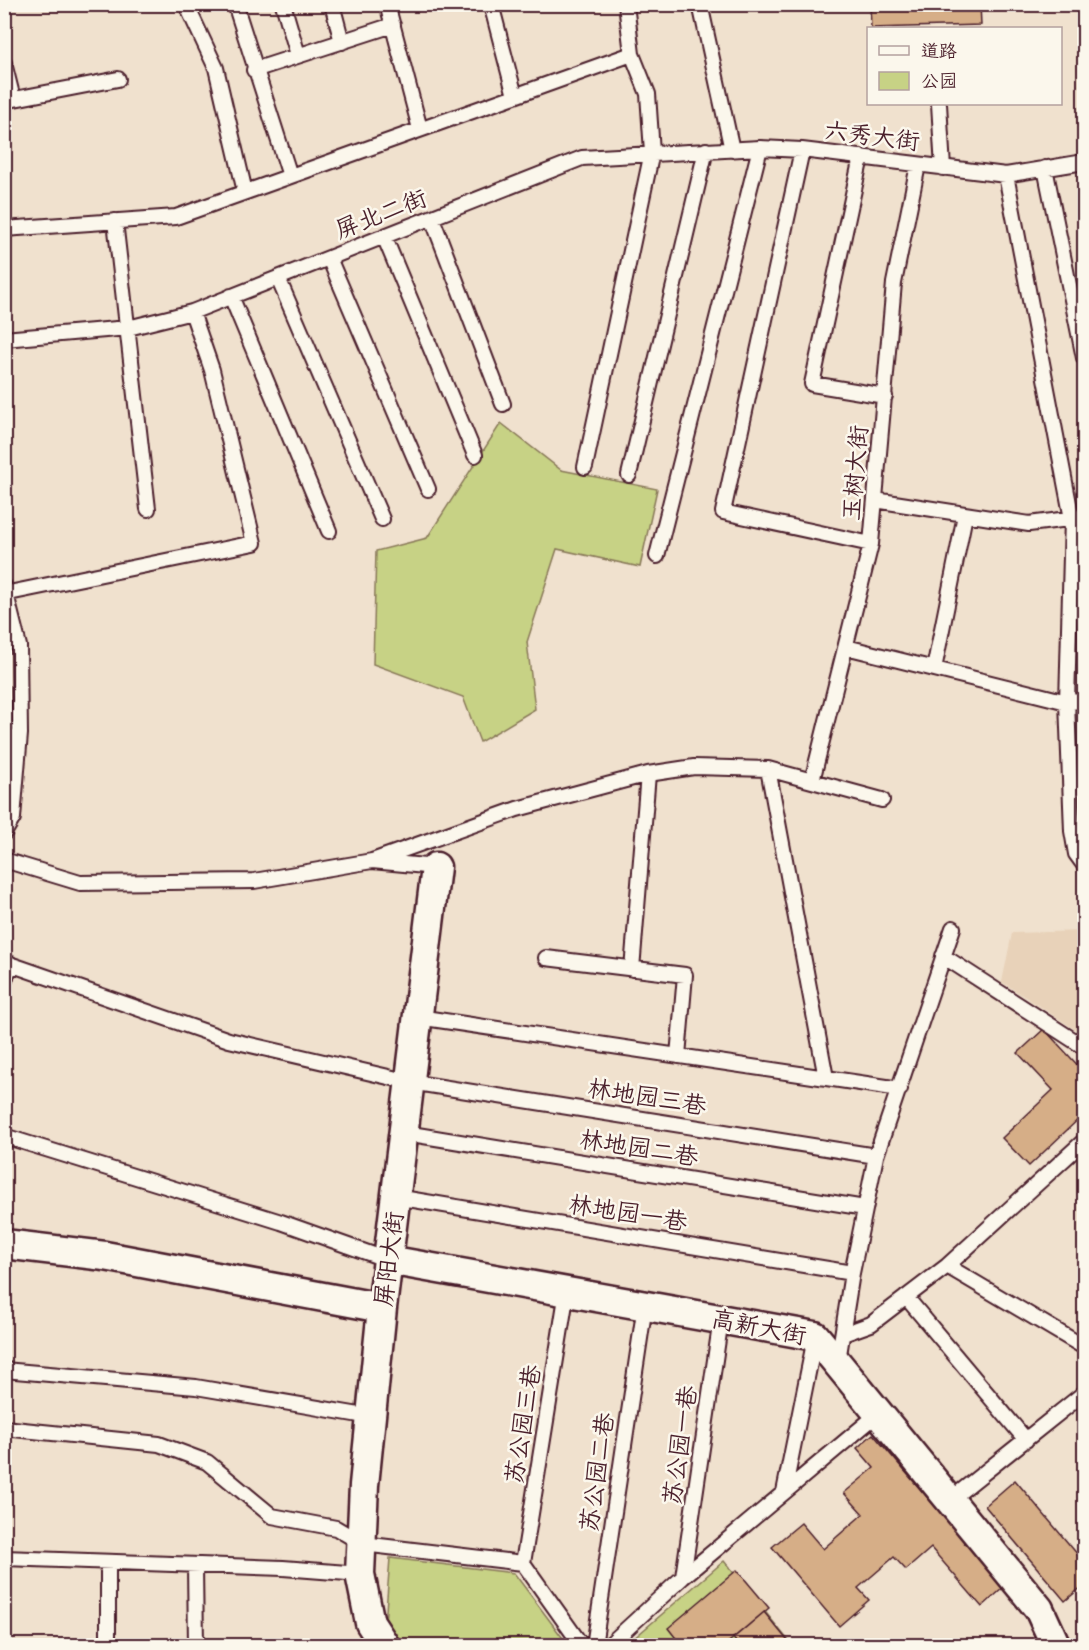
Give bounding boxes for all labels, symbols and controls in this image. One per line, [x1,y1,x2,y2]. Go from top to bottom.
legend [867,27,1062,105]
text: 道路 [921,41,957,66]
text: 公园 [921,71,957,96]
street label: 六秀大街 [822,116,921,162]
street label: 屏北二街 [331,184,433,250]
street label: 玉树大街 [837,424,879,523]
street label: 林地园三巷 [585,1074,708,1126]
street label: 林地园二巷 [577,1125,700,1177]
street label: 林地园一巷 [566,1190,689,1242]
street label: 屏阳大街 [369,1210,415,1309]
street label: 高新大街 [708,1304,809,1356]
street label: 苏公园三巷 [500,1363,552,1486]
street label: 苏公园一巷 [658,1384,708,1507]
street label: 苏公园二巷 [575,1411,625,1534]

